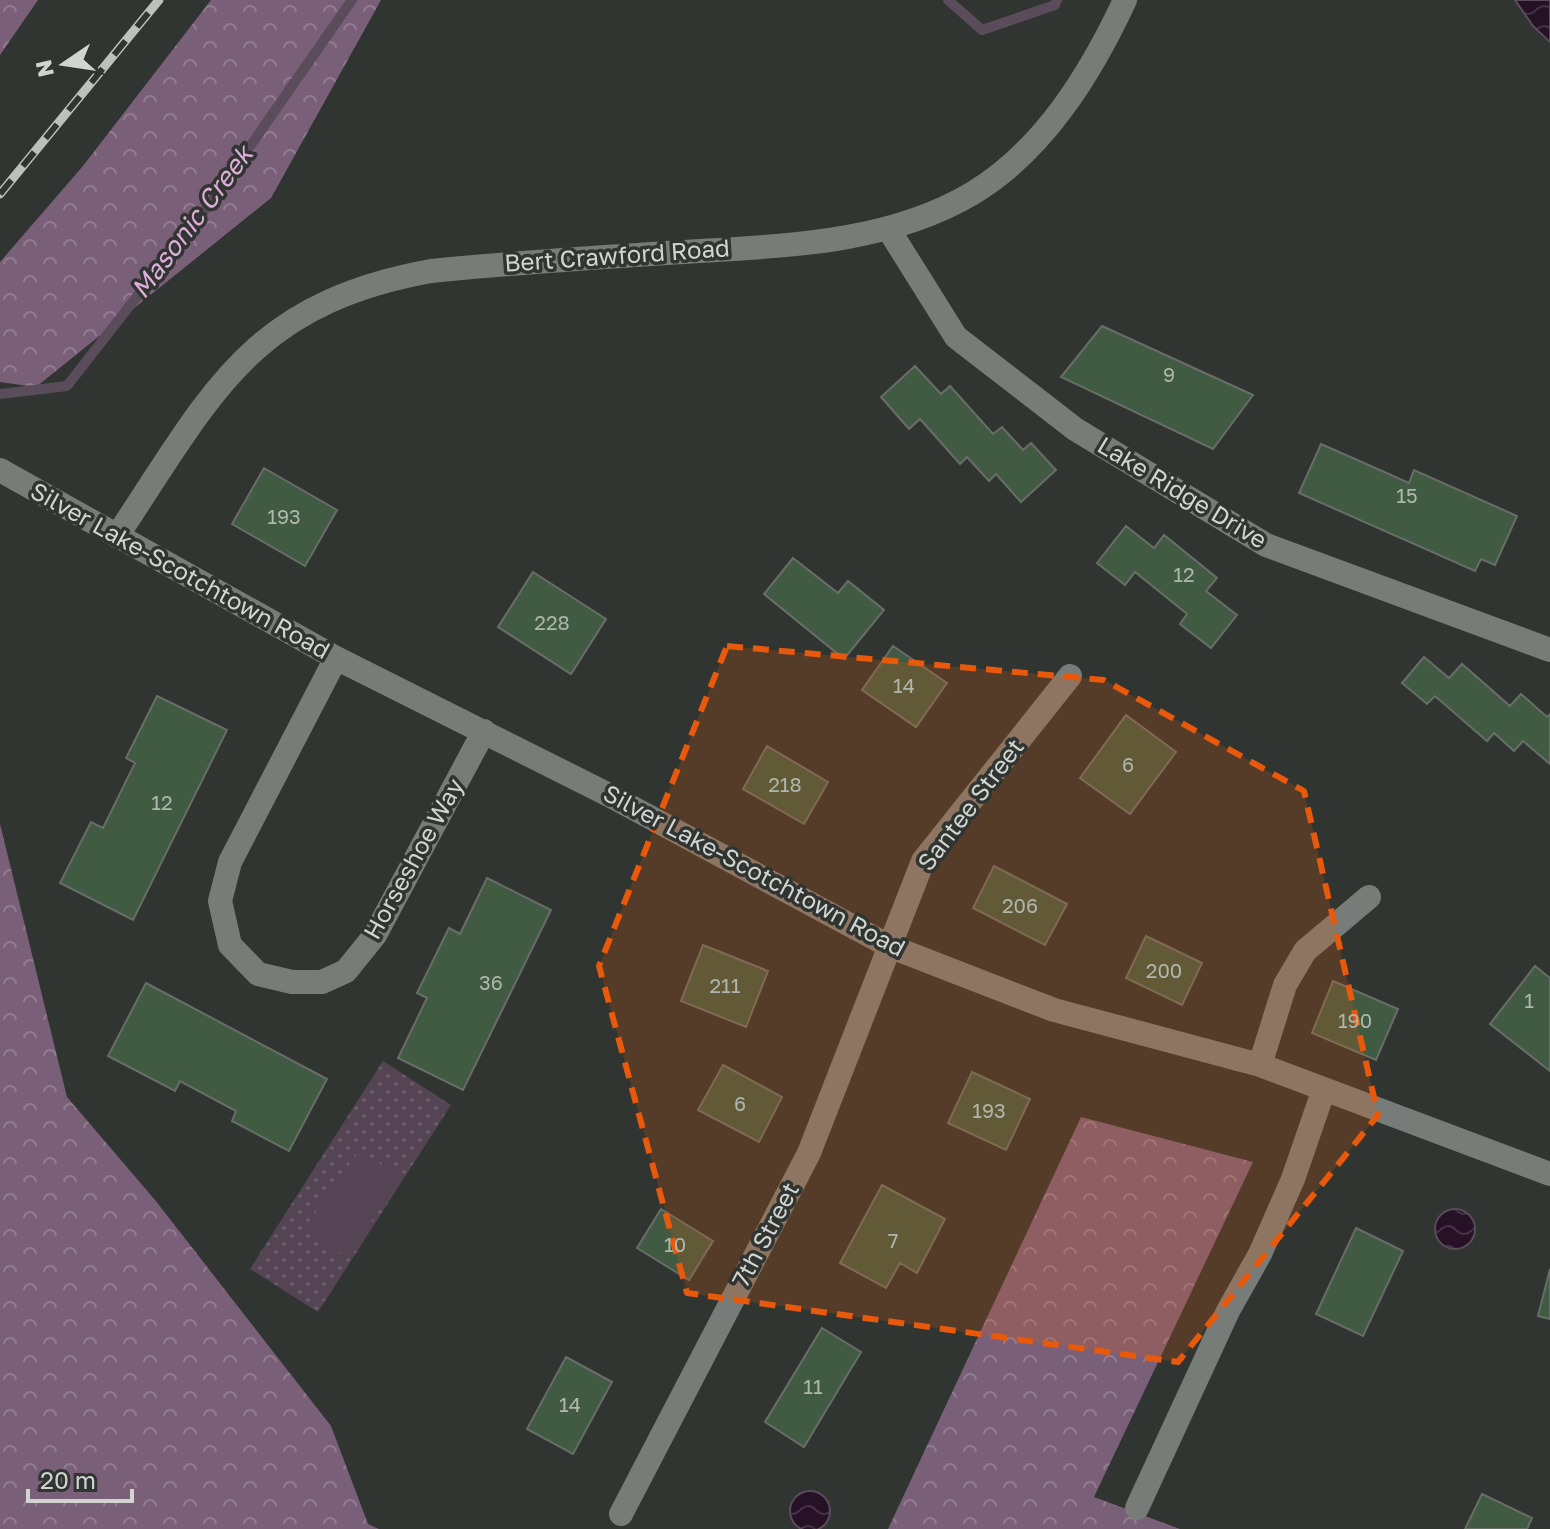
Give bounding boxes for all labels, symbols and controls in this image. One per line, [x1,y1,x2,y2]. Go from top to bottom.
north arrow [24,24,104,104]
text: N [29,57,59,80]
water label: Masonic Creek [124,138,260,304]
street label: Bert Crawford Road [503,232,730,277]
house number: 9 [1163,362,1175,386]
street label: Lake Ridge Drive [1093,430,1273,554]
street label: Silver Lake-Scotchtown Road [26,475,335,664]
house number: 15 [1396,483,1418,507]
house number: 193 [267,504,301,528]
house number: 12 [1173,562,1195,586]
house number: 228 [534,610,570,634]
house number: 14 [893,673,915,697]
street label: Santee Street [911,732,1029,876]
house number: 6 [1122,752,1134,776]
house number: 218 [768,772,802,796]
street label: Horseshoe Way [357,773,469,944]
street label: Silver Lake-Scotchtown Road [599,778,911,962]
house number: 12 [151,790,173,814]
house number: 206 [1002,893,1038,917]
house number: 200 [1146,958,1182,982]
house number: 36 [479,970,503,994]
house number: 211 [710,973,741,997]
house number: 1 [1524,988,1534,1012]
house number: 190 [1338,1008,1372,1032]
house number: 6 [734,1091,746,1115]
house number: 193 [972,1098,1006,1122]
street label: 7th Street [725,1177,804,1291]
house number: 7 [888,1228,898,1252]
house number: 10 [664,1232,686,1256]
house number: 11 [803,1374,823,1398]
house number: 14 [559,1392,581,1416]
scale bar [28,1453,132,1503]
text: 20 m [40,1465,96,1494]

